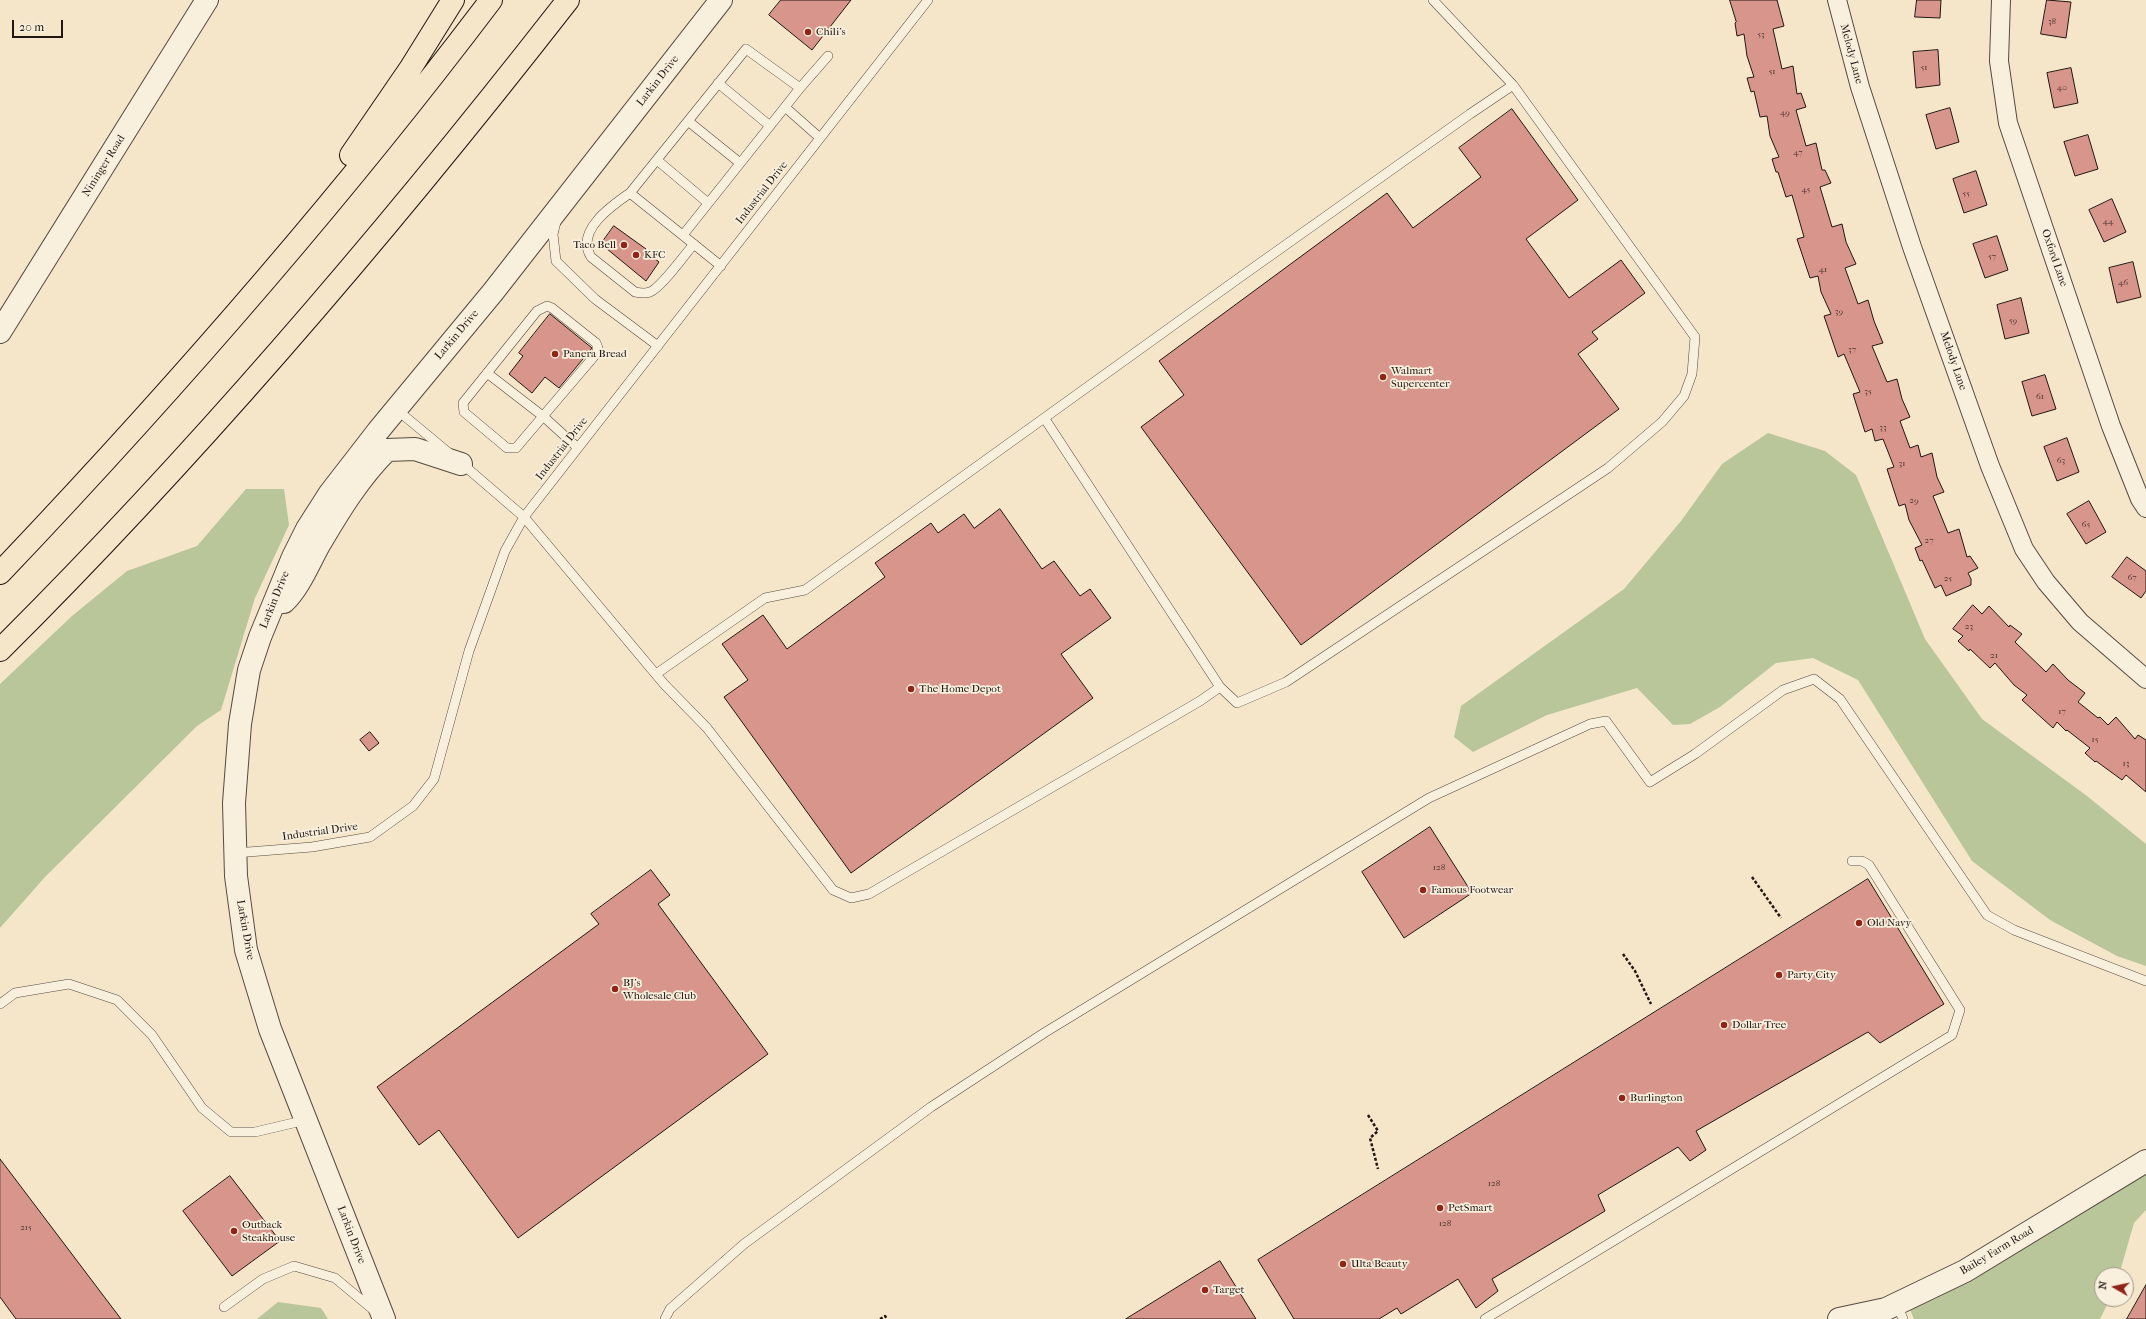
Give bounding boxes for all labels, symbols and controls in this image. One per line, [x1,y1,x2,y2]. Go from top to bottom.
scale bar [14,12,65,38]
house number: 38 [2048,17,2056,27]
text: 20 m [19,20,44,34]
street label: Melody Lane [1837,23,1865,85]
place label: Chili's [816,25,845,39]
marker: Chili's [803,27,813,37]
house number: 53 [1757,30,1765,40]
street label: Larkin Drive [634,53,682,109]
house number: 51 [1920,63,1928,73]
house number: 51 [1768,67,1776,77]
house number: 40 [2057,83,2067,93]
house number: 49 [1780,108,1790,118]
street label: Nininger Road [80,133,128,199]
house number: 47 [1793,148,1803,158]
street label: Industrial Drive [733,159,791,227]
house number: 45 [1802,185,1810,195]
house number: 55 [1962,189,1970,199]
house number: 44 [2103,217,2113,227]
street label: Oxford Lane [2038,228,2070,288]
place label: Taco Bell [573,238,616,252]
marker: Taco Bell [619,240,629,250]
place label: KFC [644,248,665,262]
marker: KFC [631,250,641,260]
house number: 57 [1988,252,1996,262]
house number: 41 [1819,265,1827,275]
house number: 46 [2118,278,2128,288]
street label: Larkin Drive [432,307,482,363]
house number: 39 [1835,307,1843,317]
house number: 59 [2009,316,2017,326]
street label: Melody Lane [1937,330,1969,392]
house number: 37 [1848,345,1856,355]
place label: Panera Bread [563,347,627,361]
marker: Panera Bread [550,349,560,359]
place label: Walmart Supercenter [1391,364,1450,390]
marker: Walmart Supercenter [1378,372,1388,382]
house number: 35 [1864,387,1872,397]
house number: 61 [2036,392,2044,402]
street label: Industrial Drive [533,415,591,483]
house number: 33 [1879,423,1887,433]
house number: 63 [2057,456,2065,466]
house number: 31 [1899,459,1905,469]
house number: 29 [1909,496,1919,506]
house number: 65 [2082,520,2090,530]
house number: 27 [1925,536,1933,546]
street label: Larkin Drive [257,569,293,631]
house number: 67 [2127,573,2137,583]
house number: 25 [1944,574,1952,584]
house number: 23 [1965,622,1973,632]
house number: 21 [1990,651,1998,661]
place label: The Home Depot [919,682,1001,696]
marker: The Home Depot [906,684,916,694]
house number: 17 [2058,707,2066,717]
house number: 15 [2091,735,2099,745]
house number: 13 [2123,759,2129,769]
street label: Industrial Drive [281,820,359,844]
house number: 128 [1433,863,1445,873]
place label: Famous Footwear [1431,883,1513,897]
marker: Famous Footwear [1418,885,1428,895]
street label: Larkin Drive [233,899,257,961]
place label: Old Navy [1867,916,1911,930]
marker: Old Navy [1854,918,1864,928]
place label: Party City [1787,968,1836,982]
marker: Party City [1774,970,1784,980]
place label: BJ's Wholesale Club [623,976,696,1002]
marker: BJ's Wholesale Club [610,984,620,994]
place label: Dollar Tree [1732,1018,1786,1032]
marker: Dollar Tree [1719,1020,1729,1030]
place label: Burlington [1630,1091,1683,1105]
marker: Burlington [1617,1093,1627,1103]
house number: 128 [1488,1179,1500,1189]
place label: PetSmart [1448,1201,1492,1215]
marker: PetSmart [1435,1203,1445,1213]
street label: Larkin Drive [334,1204,368,1266]
place label: Outback Steakhouse [242,1218,295,1244]
house number: 128 [1439,1219,1451,1229]
house number: 215 [20,1223,32,1233]
street label: Bailey Farm Road [1958,1224,2036,1278]
marker: Outback Steakhouse [229,1226,239,1236]
place label: Ulta Beauty [1351,1257,1408,1271]
marker: Ulta Beauty [1338,1259,1348,1269]
north arrow [2094,1267,2134,1307]
text: N [2096,1280,2110,1290]
place label: Target [1213,1283,1244,1297]
marker: Target [1200,1285,1210,1295]

